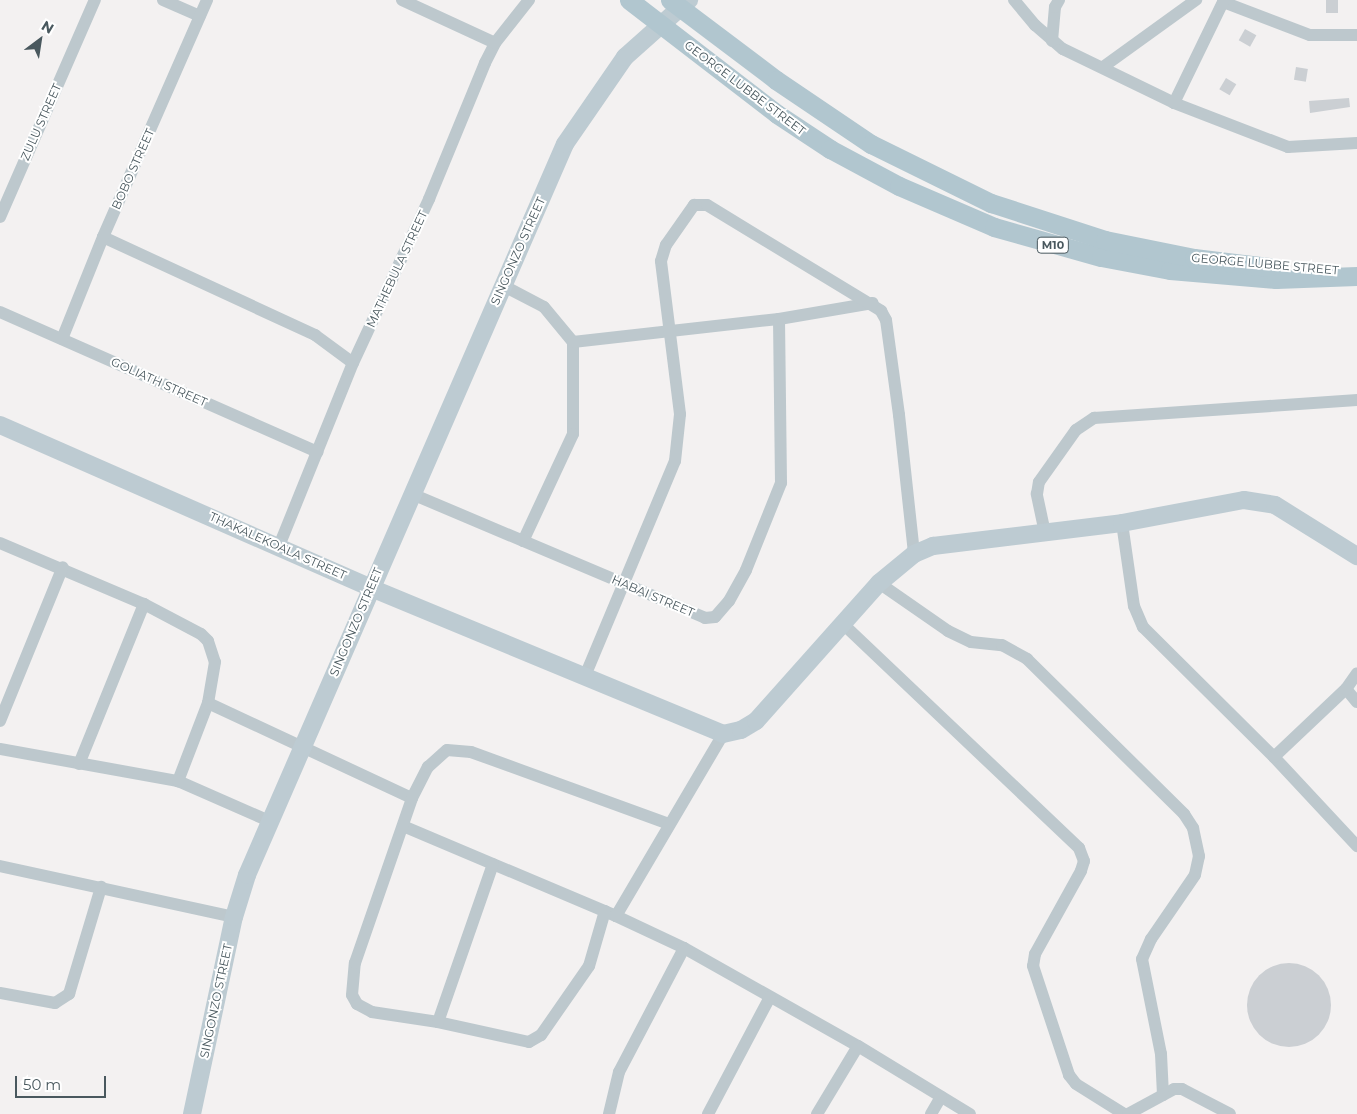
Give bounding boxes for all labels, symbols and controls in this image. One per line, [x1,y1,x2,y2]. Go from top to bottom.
north arrow [15,15,65,65]
text: N [38,17,57,38]
street label: GEORGE LUBBE STREET [682,38,808,138]
street label: ZULU STREET [18,81,64,163]
street label: BOBO STREET [109,126,157,212]
street label: SINGONZO STREET [488,195,548,307]
street label: MATHEBULA STREET [364,208,430,330]
road number: M10 [1037,236,1069,254]
street label: GEORGE LUBBE STREET [1191,250,1339,278]
street label: GOLIATH STREET [109,354,209,410]
street label: THAKALEKOALA STREET [207,509,349,583]
street label: SINGONZO STREET [327,566,385,678]
street label: HABAI STREET [609,572,697,620]
street label: SINGONZO STREET [197,943,235,1059]
scale bar [18,1066,109,1098]
text: 50 m [23,1075,61,1094]

